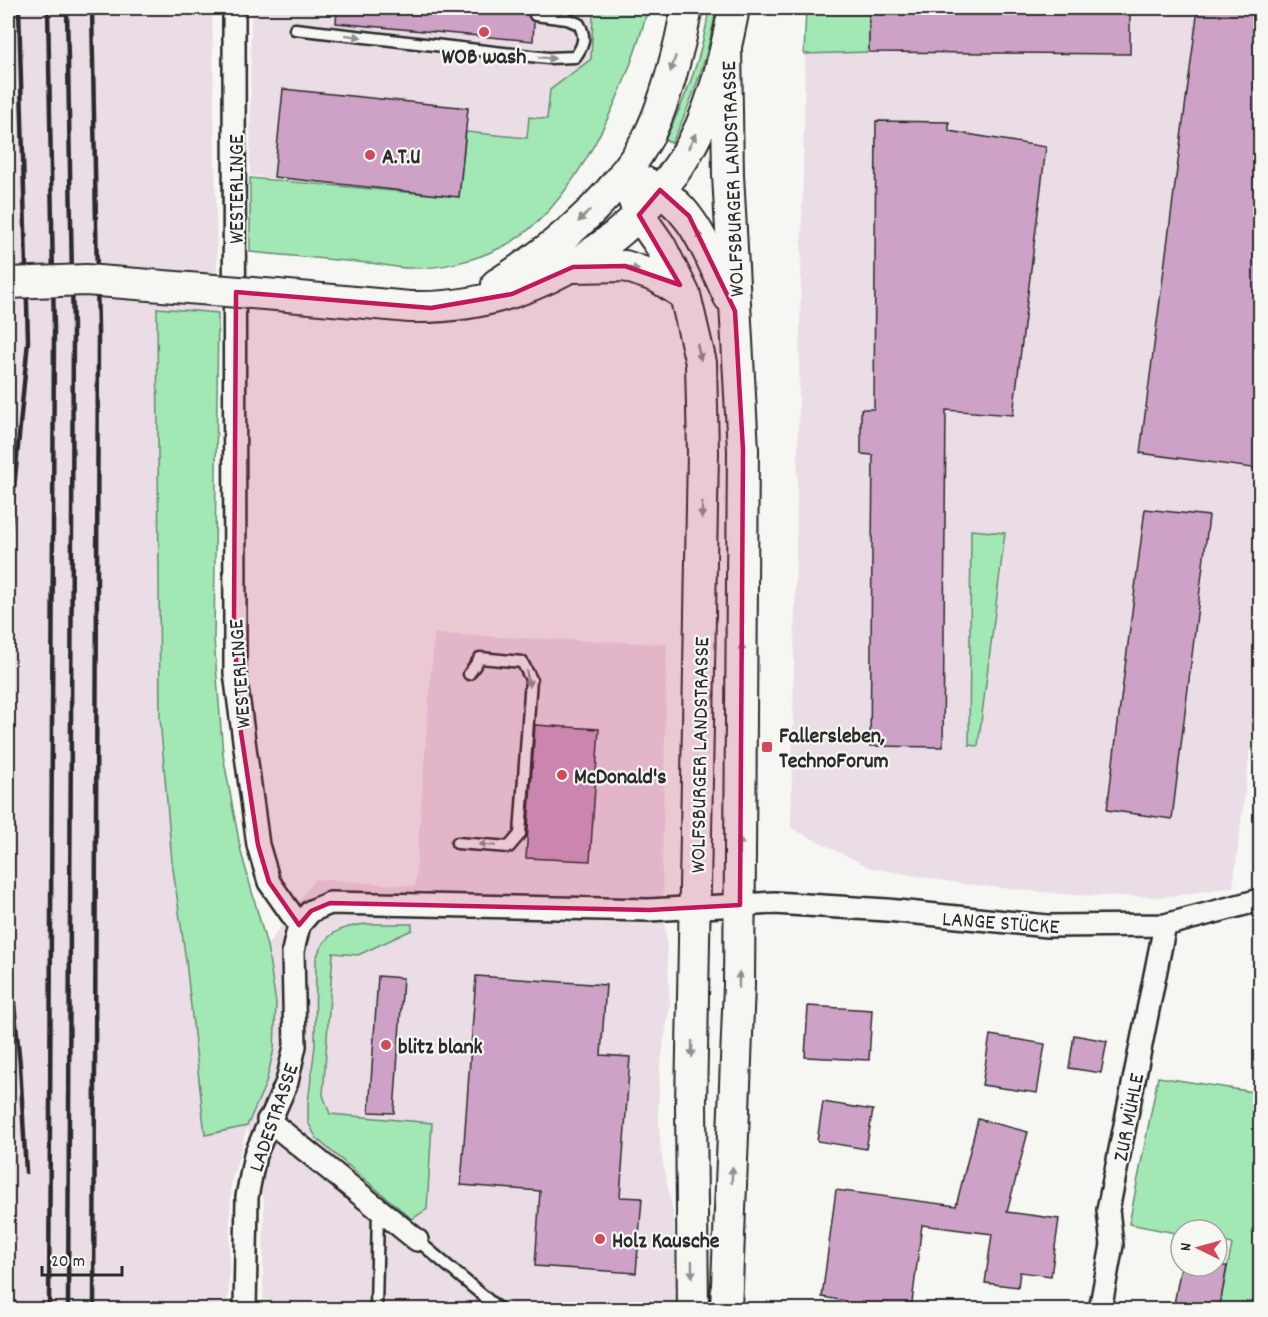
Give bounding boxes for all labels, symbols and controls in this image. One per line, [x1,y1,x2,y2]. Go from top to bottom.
marker: WOB wash [477,25,491,39]
one-way arrow [343,31,362,41]
place label: WOB wash [442,43,526,74]
one-way arrow [537,53,556,63]
one-way arrow [667,55,677,73]
street label: WOLFSBURGER LANDSTRASSE [715,60,754,297]
one-way arrow [687,132,697,149]
street label: WESTERLINGE [223,134,254,244]
place label: A.T.U [382,143,421,174]
marker: A.T.U [363,148,377,162]
one-way arrow [578,209,592,223]
one-way arrow [696,230,706,248]
one-way arrow [622,264,640,274]
one-way arrow [694,342,704,361]
one-way arrow [697,501,707,520]
street label: WESTERLINGE [222,618,261,730]
street label: WOLFSBURGER LANDSTRASSE [684,637,719,873]
one-way arrow [737,642,747,661]
one-way arrow [524,670,533,689]
place label: Fallersleben, TechnoForum [779,722,889,778]
marker: Fallersleben, TechnoForum [760,740,774,754]
place label: McDonald's [574,763,667,794]
marker: McDonald's [555,768,569,782]
one-way arrow [735,837,745,856]
one-way arrow [478,841,497,850]
street label: LANGE STÜCKE [941,905,1060,944]
one-way arrow [734,970,743,989]
place label: blitz blank [398,1033,483,1064]
marker: blitz blank [379,1038,393,1052]
one-way arrow [687,1040,697,1059]
street label: LADESTRASSE [242,1060,308,1177]
street label: ZUR MÜHLE [1107,1071,1154,1164]
one-way arrow [727,1165,737,1184]
north arrow [1169,1218,1229,1278]
place label: Holz Kausche [612,1227,720,1258]
marker: Holz Kausche [593,1232,607,1246]
scale bar [42,1239,122,1277]
text: N [1175,1242,1198,1252]
text: 20 m [51,1250,85,1275]
one-way arrow [687,1259,697,1278]

